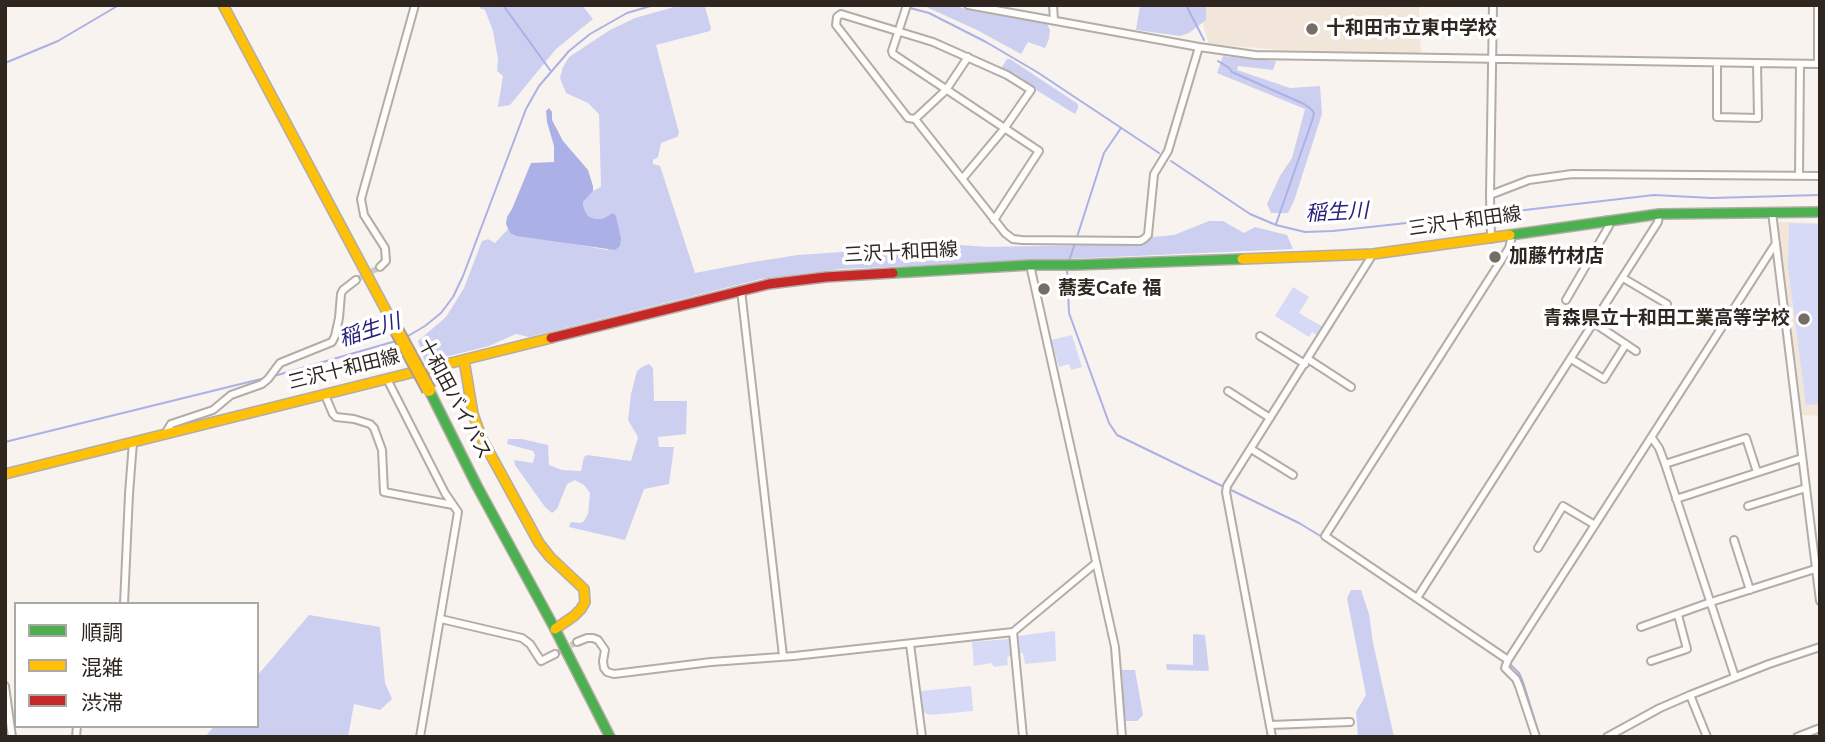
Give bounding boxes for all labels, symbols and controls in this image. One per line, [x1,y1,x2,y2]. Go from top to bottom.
place label: 十和田市立東中学校 [1326,18,1497,40]
marker: 十和田市立東中学校 [1304,21,1320,37]
water label: 稲生川 [1305,199,1369,227]
street label: 三沢十和田線 [1407,203,1523,241]
street label: 三沢十和田線 [843,239,959,267]
place label: 加藤竹材店 [1509,246,1604,268]
marker: 加藤竹材店 [1487,249,1503,265]
place label: 蕎麦Cafe 福 [1058,278,1161,300]
marker: 蕎麦Cafe 福 [1036,281,1052,297]
place label: 青森県立十和田工業高等学校 [1543,308,1790,330]
water label: 稲生川 [336,309,404,353]
marker: 青森県立十和田工業高等学校 [1796,311,1812,327]
street label: 十和田バイパス [413,335,495,463]
street label: 三沢十和田線 [286,345,402,395]
legend [14,602,259,728]
text: 順調 [81,621,123,644]
text: 混雑 [81,656,123,679]
text: 渋滞 [81,691,123,714]

